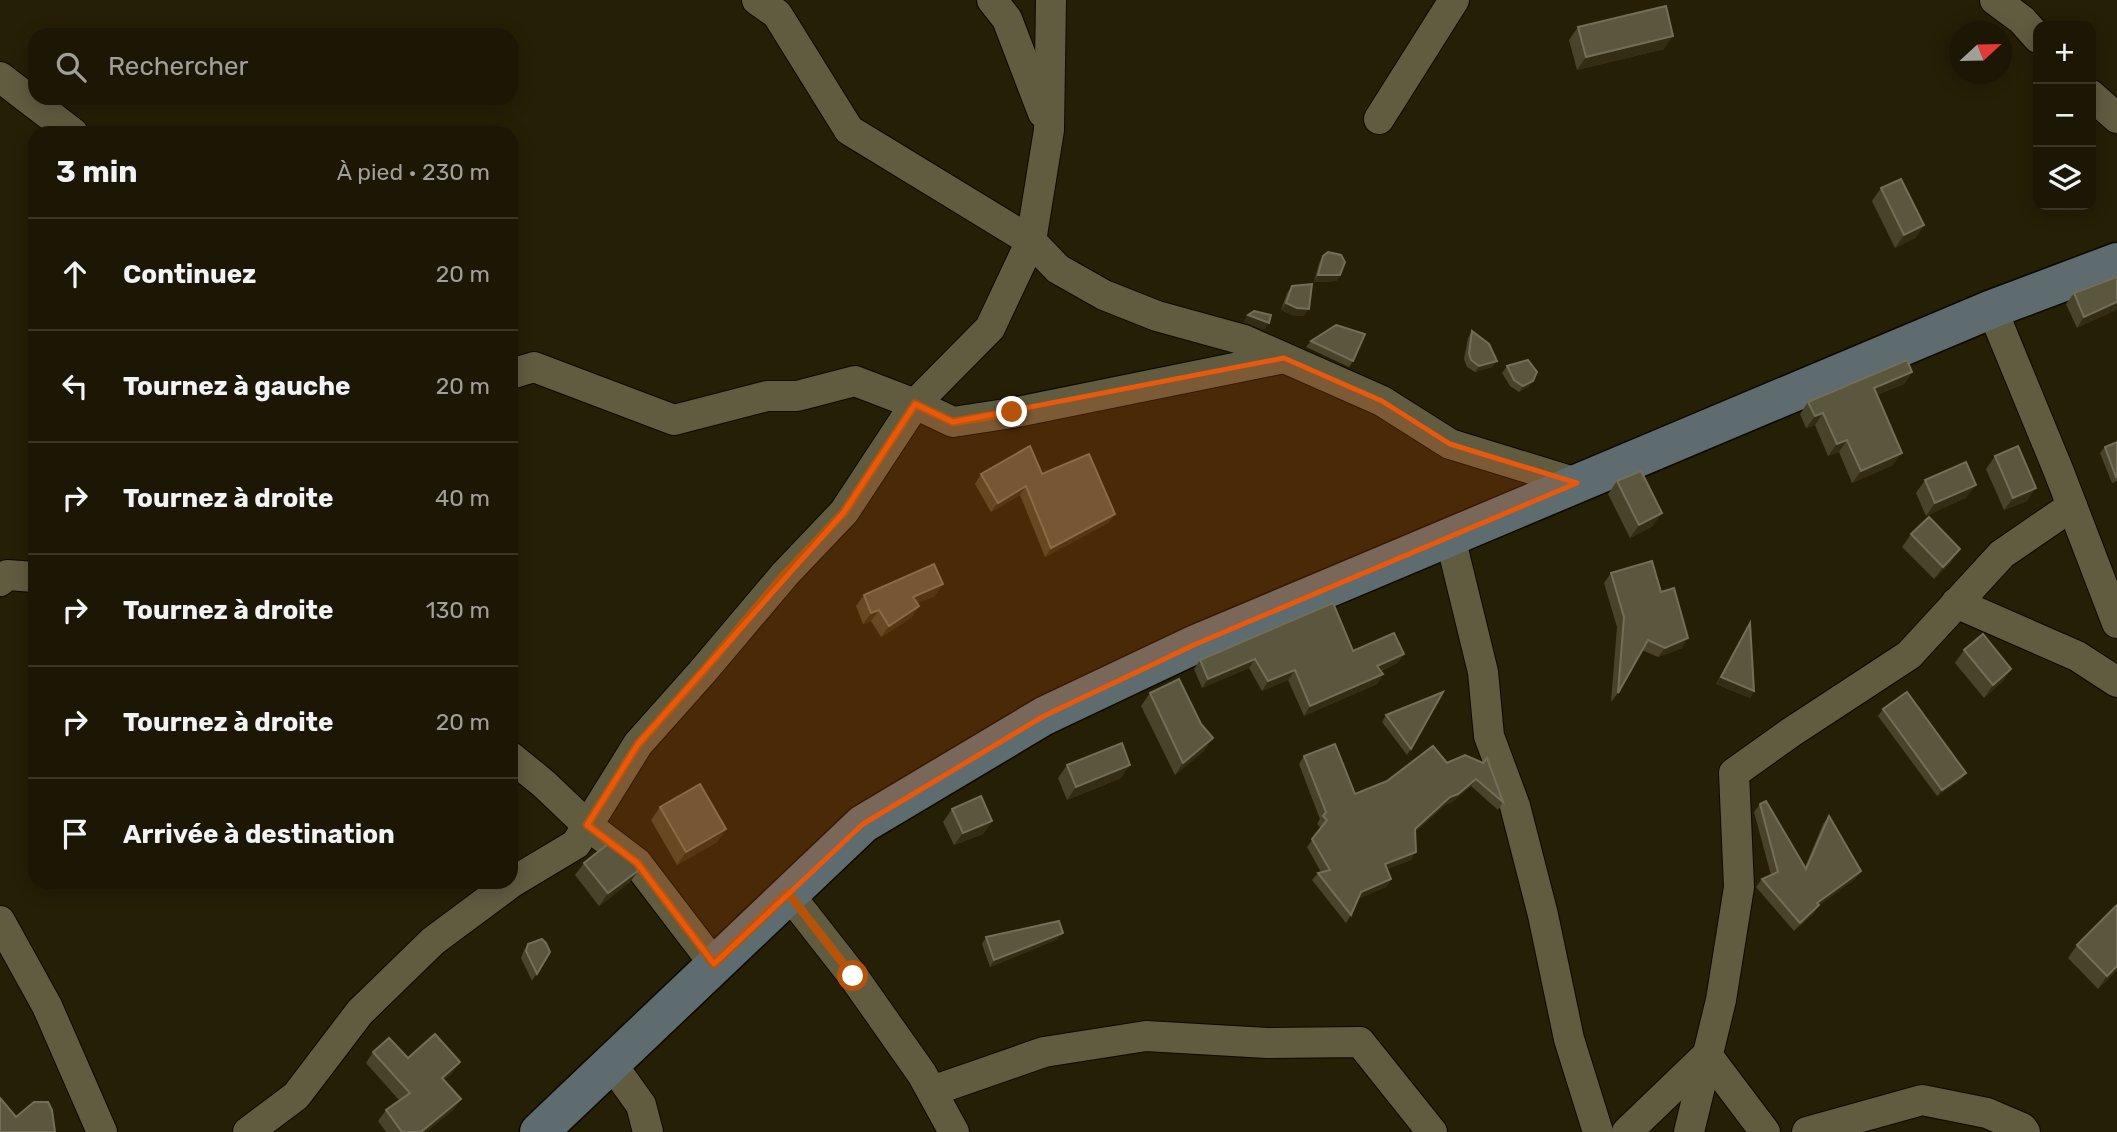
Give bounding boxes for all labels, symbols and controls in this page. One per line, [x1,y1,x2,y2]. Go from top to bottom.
north arrow [1949,21,2012,84]
map controls [2033,21,2096,210]
button: + [2033,21,2096,84]
search box [28,28,518,105]
icon: search [52,48,90,86]
text: Rechercher [108,51,248,82]
button: − [2033,84,2096,147]
button: layers [2033,147,2096,210]
text: 3 min [56,154,138,190]
text: À pied · 230 m [337,158,490,186]
icon: ahead [56,255,94,293]
text: Continuez [123,259,256,290]
text: 20 m [436,260,490,288]
icon: left [56,367,94,405]
text: Tournez à gauche [123,371,351,402]
text: 20 m [436,372,490,400]
route end [996,396,1027,427]
icon: right [56,479,94,517]
text: Tournez à droite [123,483,333,514]
text: 40 m [435,484,490,512]
icon: right [56,591,94,629]
text: Tournez à droite [123,595,333,626]
text: 130 m [426,596,490,624]
icon: right [56,703,94,741]
text: Tournez à droite [123,707,333,738]
text: 20 m [436,708,490,736]
icon: arrive [56,815,94,853]
text: Arrivée à destination [123,819,395,850]
route start [837,960,868,991]

